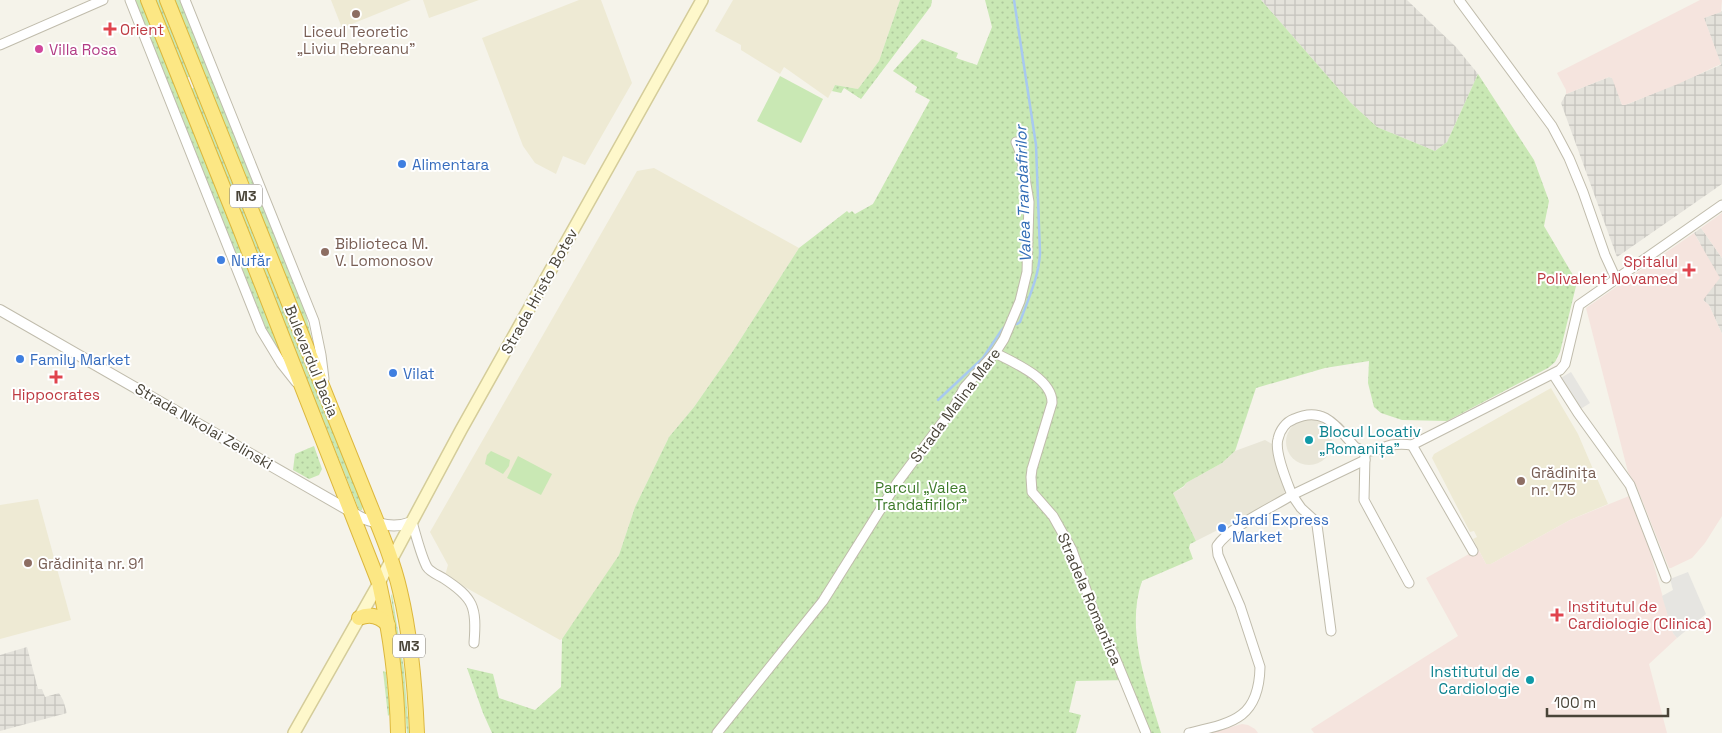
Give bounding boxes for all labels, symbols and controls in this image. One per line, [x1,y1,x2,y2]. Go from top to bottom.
marker: Liceul Teoretic „Liviu Rebreanu” [350,8,362,20]
place label: Orient [120,20,164,39]
place label: Liceul Teoretic „Liviu Rebreanu” [297,22,415,58]
marker: Orient [104,23,116,35]
place label: Villa Rosa [49,40,117,59]
marker: Villa Rosa [33,43,45,55]
water label: Valea Trandafirilor [1010,123,1036,263]
place label: Alimentara [412,155,489,174]
marker: Alimentara [396,158,408,170]
road number: M3 [230,185,262,208]
street label: Strada Hristo Botev [497,225,581,357]
place label: Biblioteca M. V. Lomonosov [335,234,433,270]
marker: Biblioteca M. V. Lomonosov [319,246,331,258]
place label: Nufăr [231,251,271,270]
place label: Spitalul Polivalent Novamed [1537,252,1678,288]
marker: Nufăr [215,254,227,266]
marker: Spitalul Polivalent Novamed [1682,263,1696,277]
street label: Bulevardul Dacia [281,302,343,420]
street label: Strada Malina Mare [906,344,1004,466]
place label: Family Market [30,350,130,369]
marker: Family Market [14,353,26,365]
place label: Vilat [403,364,435,383]
marker: Vilat [387,367,399,379]
marker: Hippocrates [50,371,62,383]
street label: Strada Nikolai Zelinski [132,379,276,473]
place label: Hippocrates [12,385,100,404]
place label: Blocul Locativ „Romanița” [1319,422,1421,458]
marker: Blocul Locativ „Romanița” [1303,434,1315,446]
place label: Grădinița nr. 175 [1531,463,1597,499]
marker: Grădinița nr. 175 [1515,475,1527,487]
park label: Parcul „Valea Trandafirilor” [875,478,967,514]
place label: Jardi Express Market [1232,510,1329,546]
marker: Jardi Express Market [1216,522,1228,534]
street label: Stradela Romantica [1054,530,1127,668]
place label: Grădinița nr. 91 [38,554,144,573]
marker: Grădinița nr. 91 [22,557,34,569]
place label: Institutul de Cardiologie (Clinica) [1568,597,1712,634]
marker: Institutul de Cardiologie (Clinica) [1550,608,1564,622]
road number: M3 [393,634,425,658]
place label: Institutul de Cardiologie [1431,662,1520,698]
marker: Institutul de Cardiologie [1524,674,1536,686]
scale bar [1547,686,1668,718]
text: 100 m [1554,693,1596,712]

